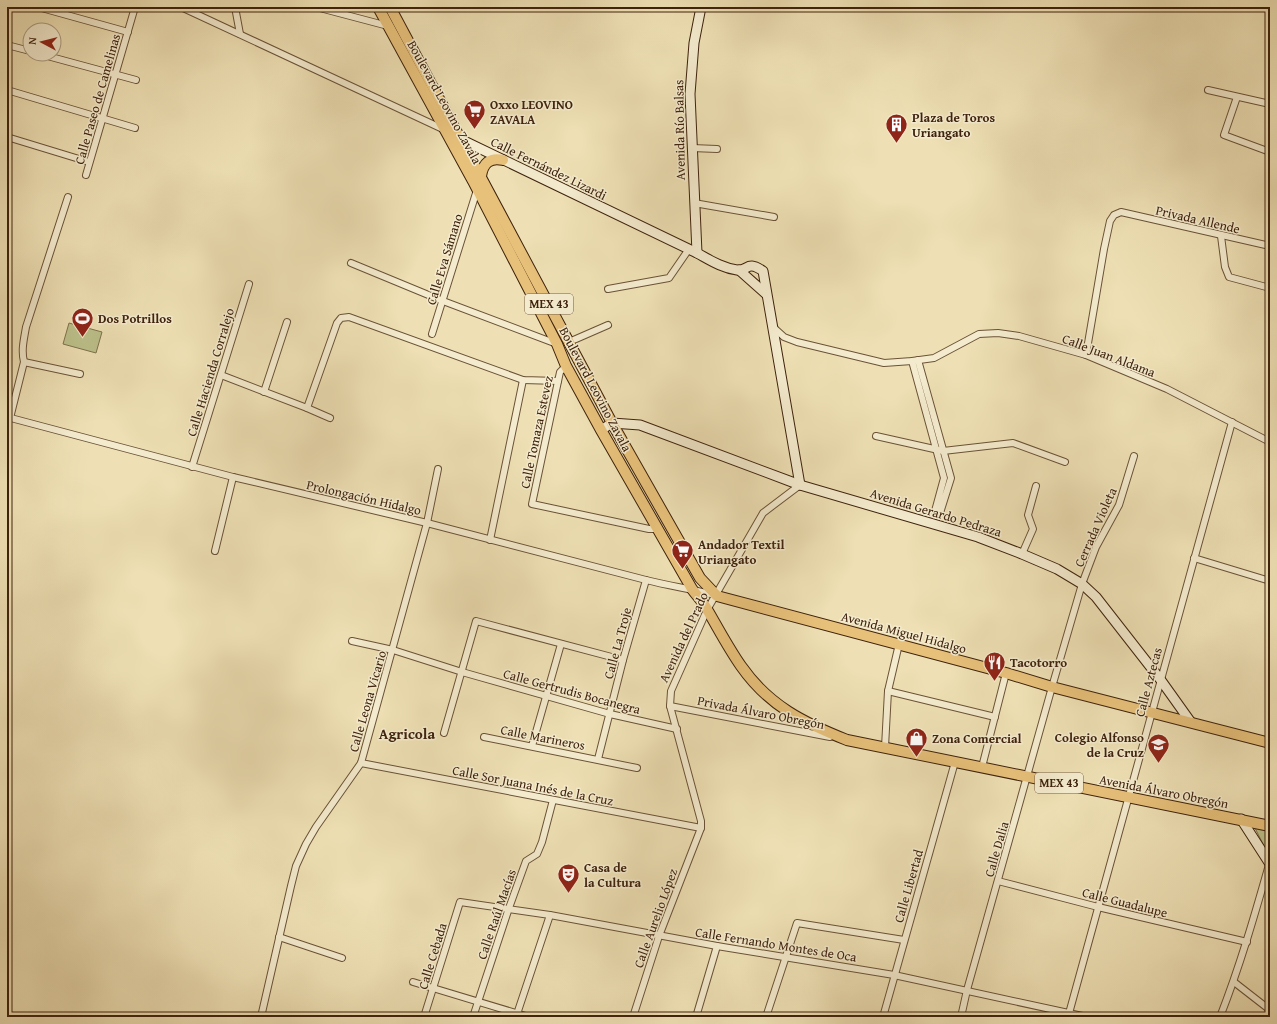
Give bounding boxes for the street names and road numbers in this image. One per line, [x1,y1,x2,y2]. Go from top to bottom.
street label: Calle Paseo de Camelinas [70,32,125,167]
street label: Boulevard Leovino Zavala [403,37,487,168]
street label: Avenida Río Balsas [669,79,690,180]
street label: Calle Fernández Lizardi [488,132,610,205]
street label: Privada Allende [1154,201,1242,238]
street label: Calle Eva Sámano [422,211,467,307]
road number: MEX 43 [525,294,573,314]
street label: Calle Hacienda Corralejo [182,305,239,439]
street label: Boulevard Leovino Zavala [555,323,637,456]
street label: Calle Juan Aldama [1060,329,1159,382]
street label: Calle Tomaza Estevez [515,374,558,490]
street label: Prolongación Hidalgo [305,475,424,520]
street label: Avenida Gerardo Pedraza [868,483,1005,542]
street label: Cerrada Violeta [1069,484,1122,570]
street label: Avenida del Prado [654,589,713,686]
street label: Calle La Troje [599,605,636,681]
street label: Avenida Miguel Hidalgo [839,607,969,658]
street label: Calle Aztecas [1130,645,1167,719]
street label: Calle Leona Vicario [344,648,391,754]
street label: Calle Gertrudis Bocanegra [501,664,643,719]
street label: Privada Álvaro Obregón [696,691,827,734]
street label: Calle Marineros [499,720,587,755]
street label: Calle Sor Juana Inés de la Cruz [451,761,615,810]
street label: Avenida Álvaro Obregón [1098,770,1231,813]
road number: MEX 43 [1035,773,1083,793]
street label: Calle Dalia [979,818,1014,879]
street label: Calle Libertad [889,847,928,925]
street label: Calle Aurelio López [629,866,682,970]
street label: Calle Raúl Macías [472,867,521,962]
street label: Calle Guadalupe [1080,883,1169,922]
street label: Calle Cebada [413,920,452,992]
street label: Calle Fernando Montes de Oca [694,922,859,967]

